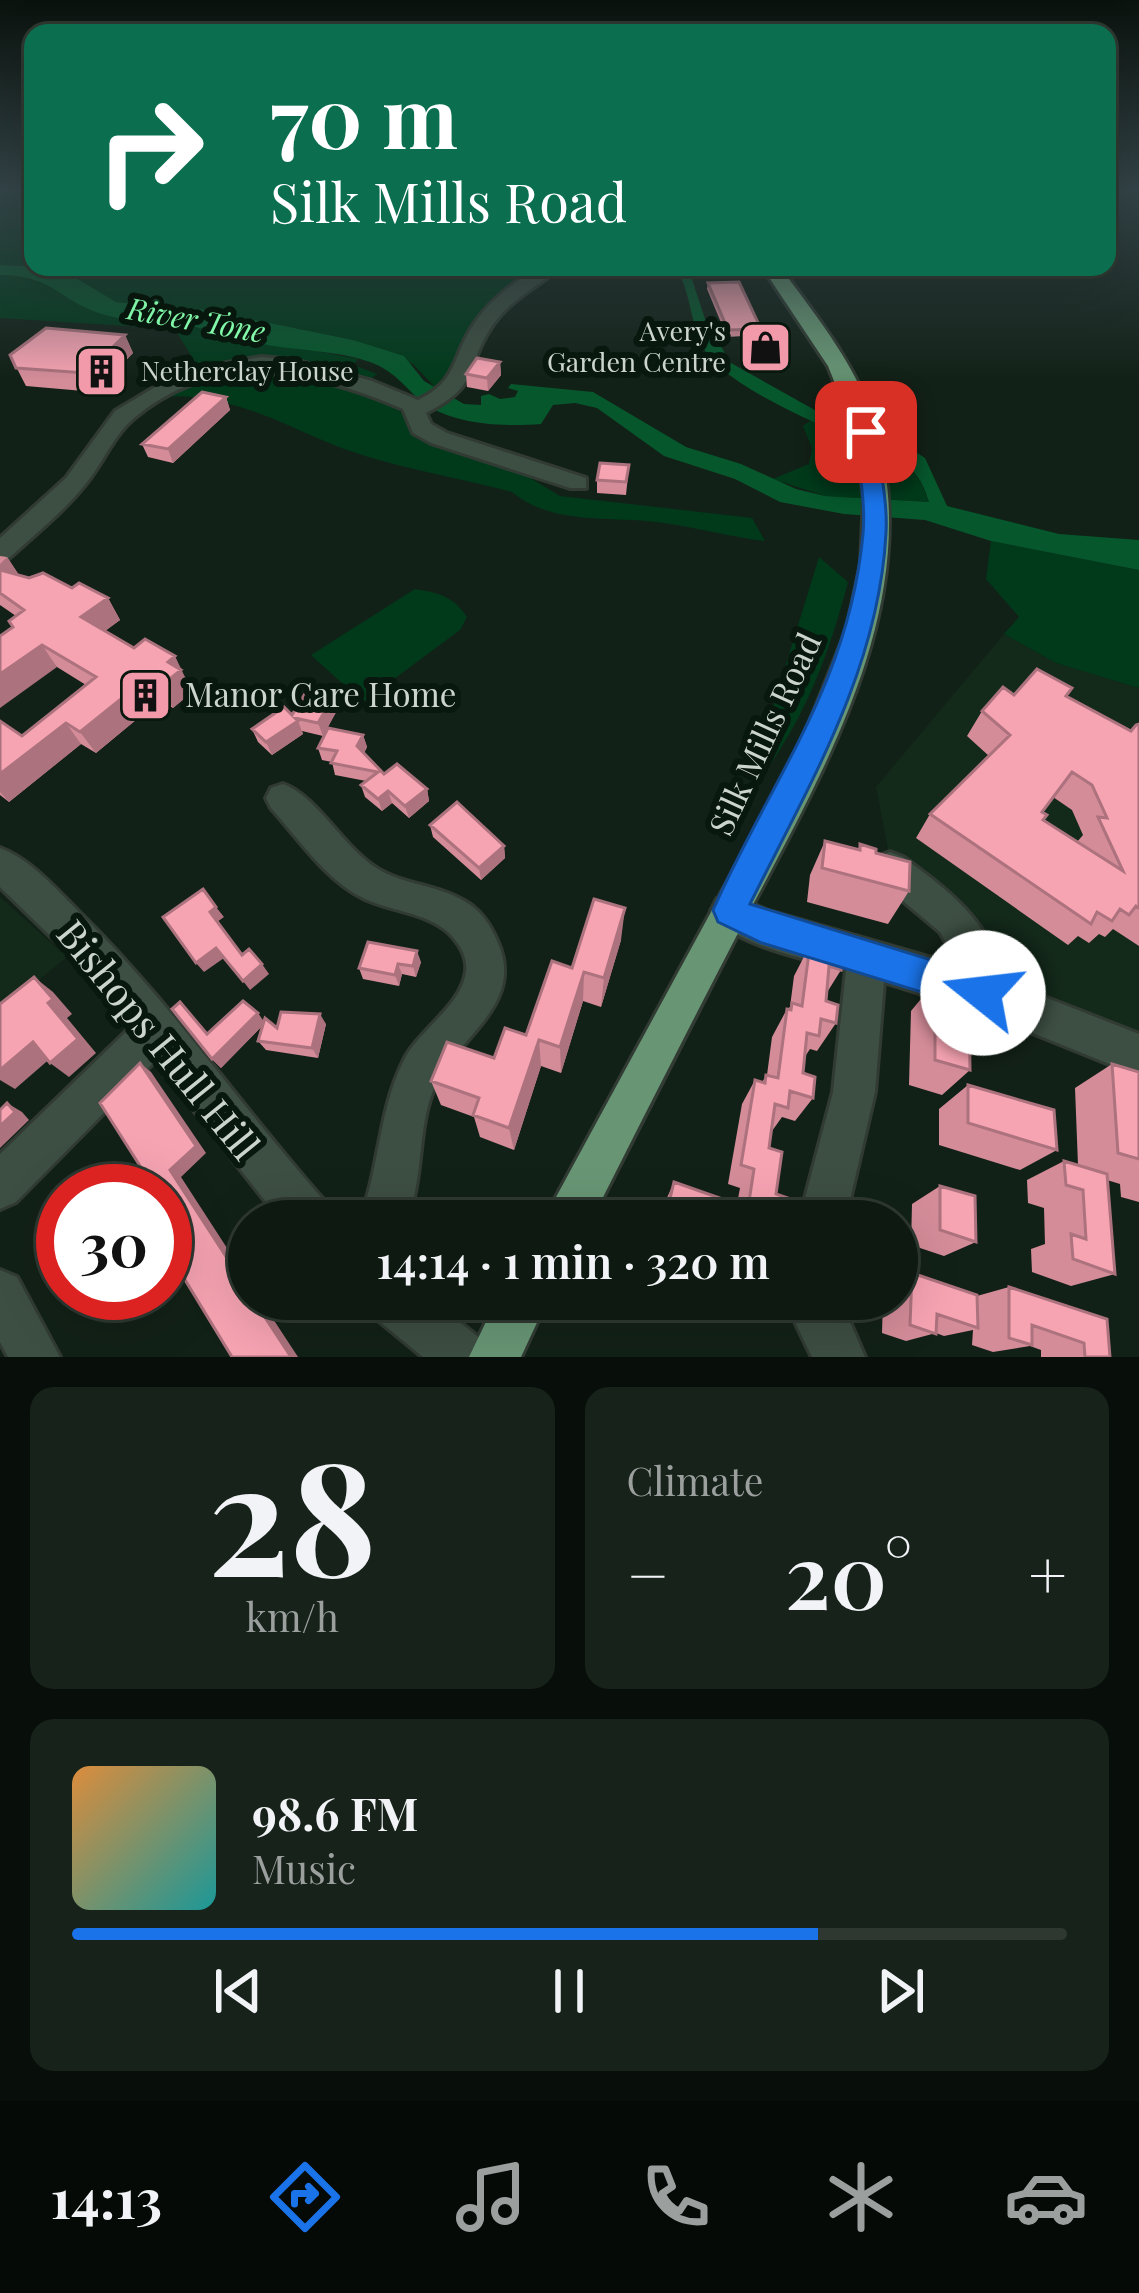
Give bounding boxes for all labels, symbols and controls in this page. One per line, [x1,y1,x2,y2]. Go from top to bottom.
text: 70 m [270,58,458,170]
icon: right [72,72,228,228]
text: Silk Mills Road [270,165,627,237]
water label: River Tone [123,287,269,351]
place label: Avery's Garden Centre [547,312,726,379]
shop icon: Avery's Garden Centre [737,320,793,376]
building icon: Netherclay House [74,344,130,400]
place label: Netherclay House [141,352,354,388]
pin [815,381,917,483]
icon: arrive [833,399,899,465]
street label: Silk Mills Road [697,625,829,841]
building icon: Manor Care Home [118,667,174,723]
place label: Manor Care Home [185,671,457,715]
street label: Bishops Hull Hill [47,908,272,1169]
position arrow [920,930,1046,1056]
speed limit sign: 30 [36,1164,192,1320]
text: 14:14 · 1 min · 320 m [376,1230,770,1290]
text: 28 [208,1408,377,1616]
text: Climate [627,1454,764,1506]
text: 20° [785,1513,913,1633]
text: − [627,1529,669,1617]
text: + [1028,1529,1067,1617]
text: km/h [245,1590,339,1642]
text: 98.6 FM [252,1782,418,1842]
text: Music [252,1842,356,1894]
icon: previous [205,1958,271,2024]
icon: pause [536,1958,602,2024]
icon: next [868,1958,934,2024]
icon: directions [263,2155,347,2239]
icon: music [449,2155,533,2239]
icon: phone [634,2155,718,2239]
icon: climate [819,2155,903,2239]
icon: car [1004,2155,1088,2239]
text: 14:13 [51,2161,162,2233]

